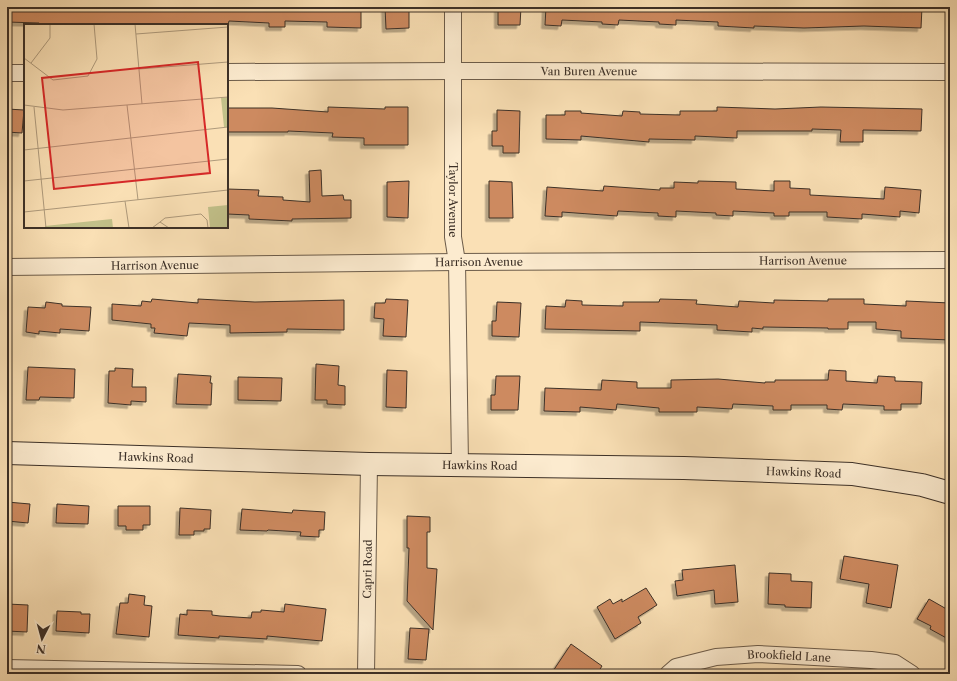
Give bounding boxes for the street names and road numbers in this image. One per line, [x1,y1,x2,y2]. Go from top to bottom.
street label: Van Buren Avenue [540,64,637,78]
street label: Taylor Avenue [446,163,460,237]
street label: Harrison Avenue [759,253,847,268]
street label: Harrison Avenue [435,255,523,269]
street label: Harrison Avenue [111,258,199,273]
street label: Hawkins Road [118,449,194,466]
street label: Hawkins Road [442,458,518,473]
street label: Hawkins Road [766,464,842,481]
street label: Capri Road [360,539,375,599]
street label: Brookfield Lane [746,647,831,665]

